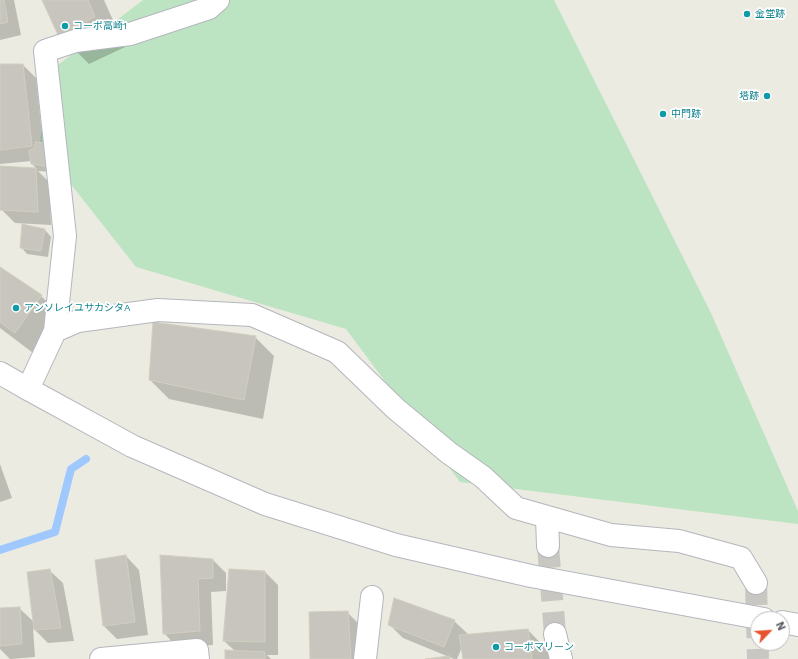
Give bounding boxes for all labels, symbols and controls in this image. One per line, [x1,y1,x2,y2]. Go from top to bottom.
place label: 金堂跡 [755,8,785,20]
marker: 金堂跡 [742,9,752,19]
place label: コーポ高崎1 [73,20,127,32]
marker: コーポ高崎1 [60,21,70,31]
place label: 塔跡 [739,90,759,102]
marker: 塔跡 [762,91,772,101]
place label: 中門跡 [671,108,701,120]
marker: 中門跡 [658,109,668,119]
place label: アンソレイユサカシタA [24,302,131,314]
marker: アンソレイユサカシタA [11,303,21,313]
north arrow [750,611,790,651]
text: N [773,620,788,633]
place label: コーポマリーン [504,641,574,653]
marker: コーポマリーン [491,642,501,652]

